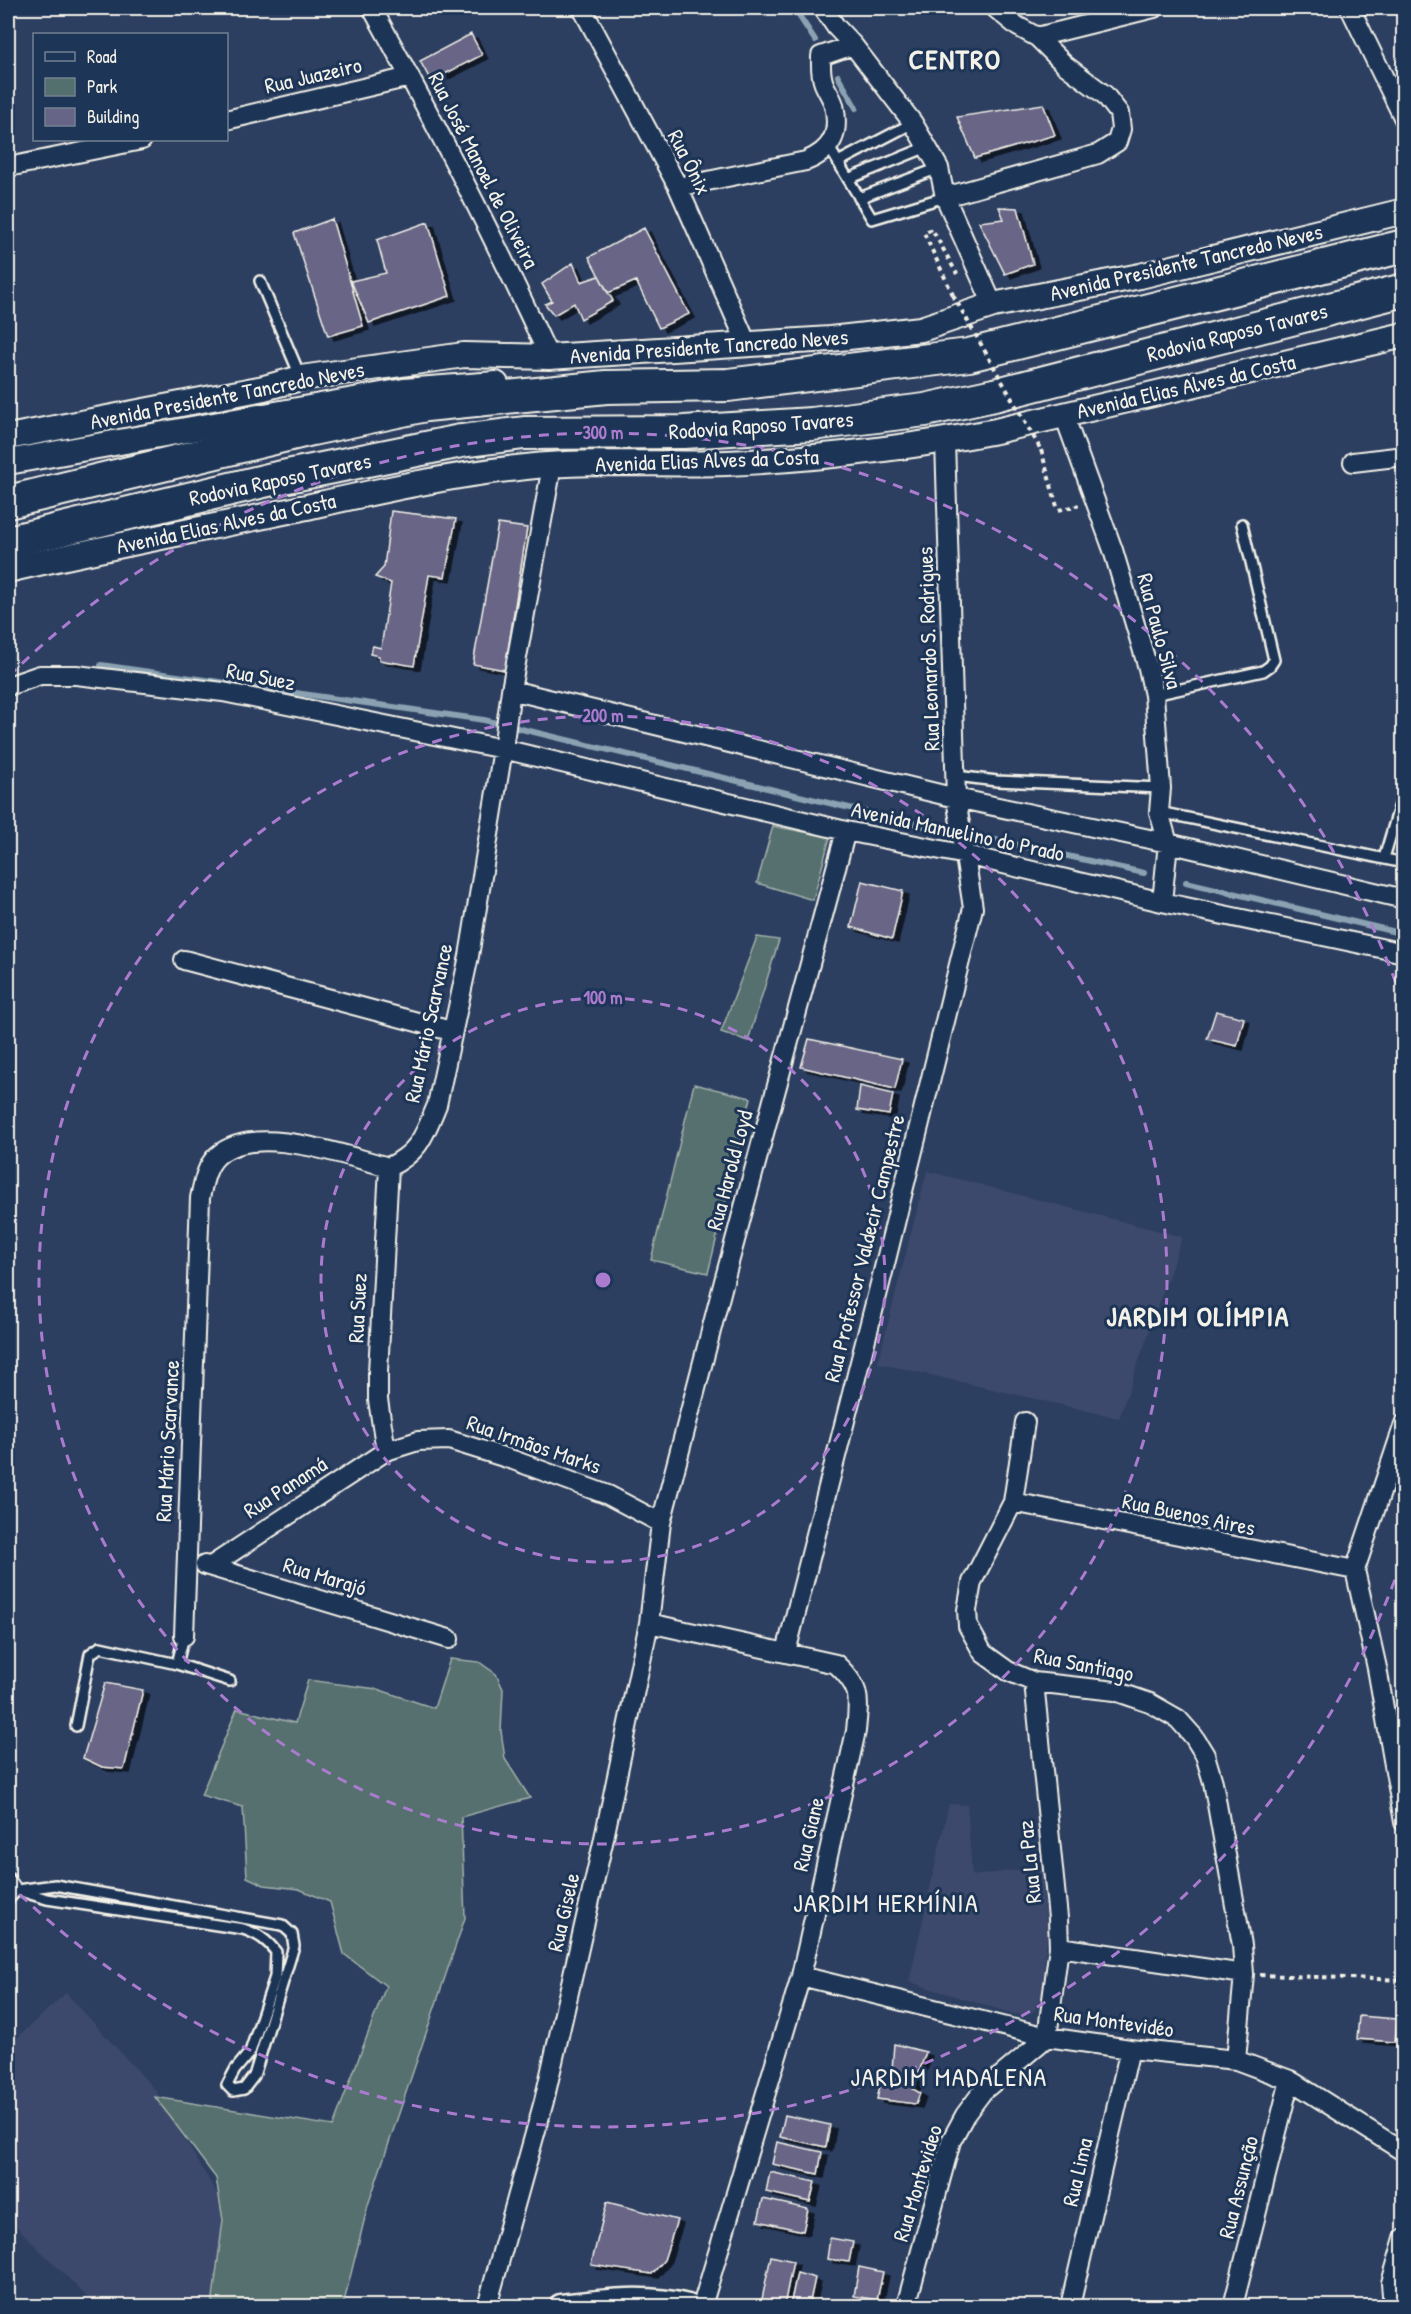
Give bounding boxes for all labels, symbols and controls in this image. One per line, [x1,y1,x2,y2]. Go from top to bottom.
legend [33,33,228,141]
district label: CENTRO [908,40,1002,78]
text: Road [87,44,117,69]
street label: Rua Juazeiro [262,49,364,101]
street label: Rua José Manoel de Oliveira [421,67,547,274]
text: Park [87,74,118,99]
text: Building [87,104,139,129]
street label: Rua Ônix [661,124,719,200]
street label: Avenida Presidente Tancredo Neves [1047,216,1325,308]
street label: Rodovia Raposo Tavares [1144,295,1330,369]
street label: Avenida Presidente Tancredo Neves [569,321,849,371]
street label: Avenida Elias Alves da Costa [1074,346,1299,426]
street label: Avenida Presidente Tancredo Neves [87,354,367,436]
street label: Rodovia Raposo Tavares [668,404,854,446]
text: 300 m [583,420,623,445]
street label: Avenida Elias Alves da Costa [595,441,820,479]
street label: Rodovia Raposo Tavares [186,445,374,513]
street label: Avenida Elias Alves da Costa [114,485,339,561]
street label: Rua Leonardo S. Rodrigues [909,546,947,752]
street label: Rua Paulo Silva [1130,570,1190,693]
street label: Rua Suez [224,655,298,697]
text: 200 m [583,703,623,728]
street label: Avenida Manuelino do Prado [849,794,1067,868]
street label: Rua Mário Scarvance [396,940,460,1105]
text: 100 m [583,985,623,1010]
street label: Rua Harold Loyd [699,1106,760,1233]
street label: Rua Professor Valdecir Campestre [816,1111,912,1385]
centre of rings [593,1270,613,1290]
street label: Rua Suez [340,1272,374,1344]
district label: JARDIM OLÍMPIA [1106,1297,1290,1335]
street label: Rua Mário Scarvance [148,1359,186,1523]
street label: Rua Irmãos Marks [463,1407,605,1481]
street label: Rua Panamá [237,1449,333,1525]
street label: Rua Buenos Aires [1120,1485,1258,1543]
street label: Rua Marajó [280,1549,370,1603]
street label: Rua Santiago [1032,1640,1137,1688]
street label: Rua Giane [785,1794,831,1874]
street label: Rua La Paz [1010,1819,1048,1905]
street label: Rua Gisele [539,1870,587,1954]
district label: JARDIM HERMÍNIA [793,1885,979,1920]
street label: Rua Montevidéo [1052,1998,1176,2044]
district label: JARDIM MADALENA [850,2059,1048,2094]
street label: Rua Montevideo [885,2121,949,2245]
street label: Rua Assunção [1211,2132,1265,2242]
street label: Rua Lima [1055,2135,1099,2209]

